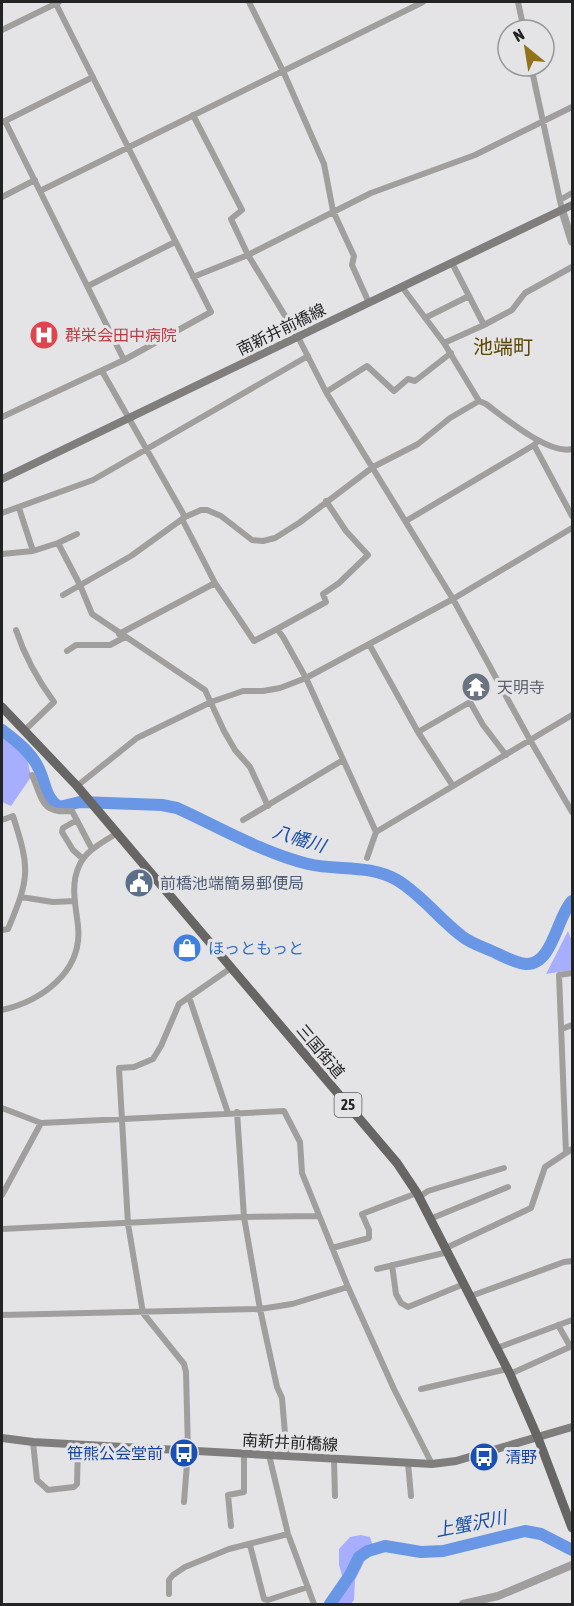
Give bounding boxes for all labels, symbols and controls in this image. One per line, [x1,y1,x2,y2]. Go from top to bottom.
north arrow [496,18,556,78]
text: N [510,25,527,45]
street label: 南新井前橋線 [234,300,328,358]
hospital icon: 群栄会田中病院 [28,319,60,351]
place label: 群栄会田中病院 [65,326,177,344]
district label: 池端町 [473,335,533,358]
temple icon: 天明寺 [460,671,492,703]
place label: 天明寺 [497,678,545,696]
water label: 八幡川 [270,821,330,857]
public building icon: 前橋池端簡易郵便局 [123,867,155,899]
place label: 前橋池端簡易郵便局 [160,874,304,892]
shop icon: ほっともっと [171,932,203,964]
place label: ほっともっと [208,939,304,957]
street label: 三国街道 [294,1021,348,1081]
road number: 25 [334,1093,362,1117]
street label: 南新井前橋線 [242,1430,338,1454]
bus stop icon: 笹熊公会堂前 [168,1437,200,1469]
bus stop icon: 清野 [468,1441,500,1473]
place label: 笹熊公会堂前 [67,1444,163,1462]
place label: 清野 [505,1448,537,1466]
water label: 上蟹沢川 [434,1506,510,1541]

